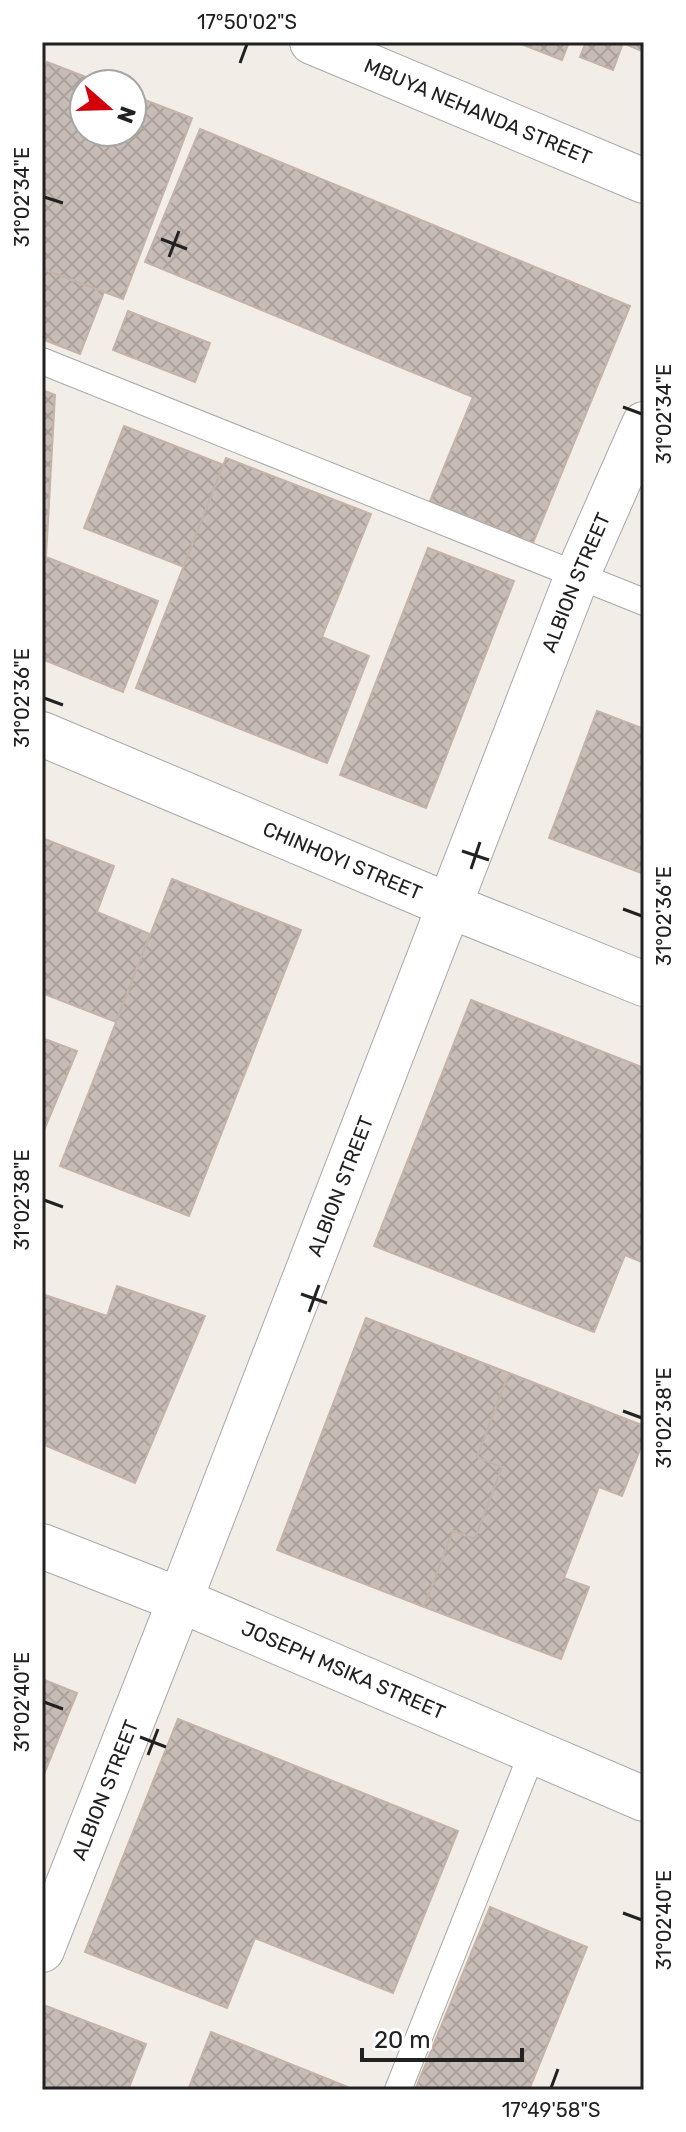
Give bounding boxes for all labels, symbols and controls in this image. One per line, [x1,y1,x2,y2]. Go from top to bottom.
text: 17°50'02"S [197,10,297,34]
street label: MBUYA NEHANDA STREET [361,53,596,170]
north arrow [68,68,148,148]
text: N [111,103,142,127]
text: 31°02'34"E [10,147,34,247]
text: 31°02'34"E [652,364,676,464]
street label: ALBION STREET [537,509,616,656]
text: 31°02'36"E [10,648,34,748]
street label: CHINHOYI STREET [259,816,426,905]
text: 31°02'36"E [652,866,676,966]
street label: ALBION STREET [302,1112,379,1260]
text: 31°02'38"E [10,1149,34,1251]
text: 31°02'38"E [652,1367,676,1469]
street label: JOSEPH MSIKA STREET [238,1616,449,1724]
text: 31°02'40"E [10,1652,34,1752]
street label: ALBION STREET [67,1716,144,1864]
text: 31°02'40"E [652,1870,676,1970]
scale bar [362,2012,522,2062]
text: 20 m [374,2026,431,2054]
text: 17°49'58"S [502,2098,600,2122]

